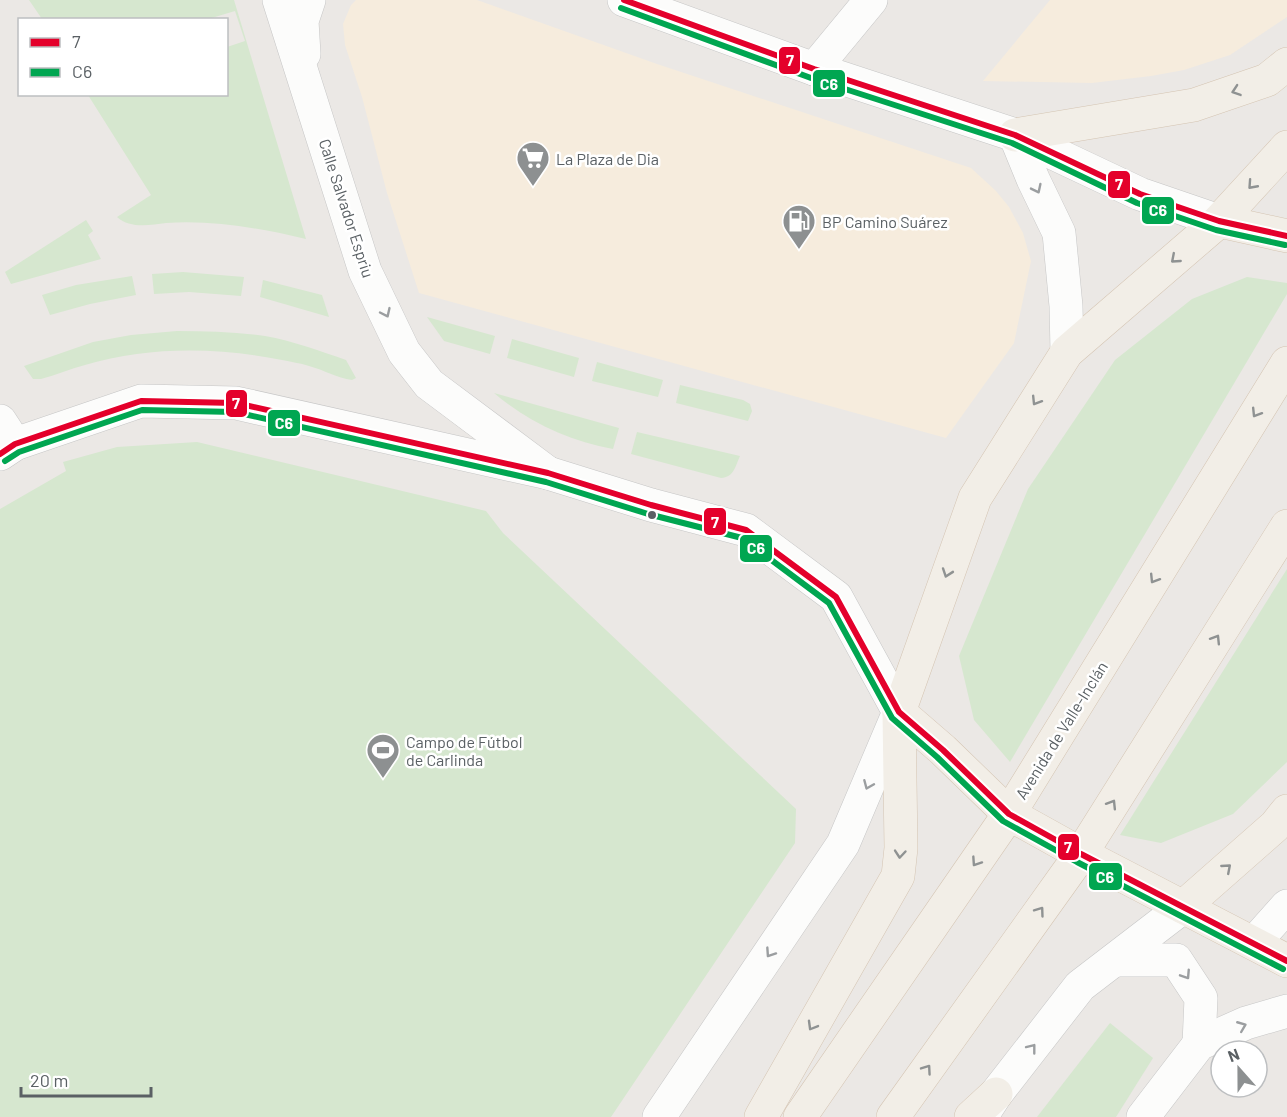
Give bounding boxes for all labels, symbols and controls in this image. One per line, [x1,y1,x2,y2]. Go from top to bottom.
legend [18,18,228,96]
text: 7 [72,30,81,52]
line badge: 7 [778,46,801,75]
text: 7 [786,50,794,69]
text: C6 [72,60,92,82]
line badge: C6 [812,69,846,98]
text: C6 [820,74,839,93]
one-way arrow [1231,83,1242,96]
street label: Calle Salvador Espriu [316,136,378,280]
supermarket icon: La Plaza de Dia [515,140,551,187]
place label: La Plaza de Dia [556,149,659,168]
line badge: 7 [1107,170,1131,199]
text: 7 [1115,174,1123,193]
one-way arrow [1248,178,1259,189]
one-way arrow [1030,182,1042,193]
line badge: C6 [1141,196,1175,225]
text: C6 [1149,200,1168,219]
fuel station icon: BP Camino Suárez [781,203,817,250]
place label: BP Camino Suárez [822,212,948,231]
one-way arrow [1171,252,1182,263]
one-way arrow [378,307,390,318]
line badge: 7 [225,389,248,418]
text: 7 [232,393,240,412]
one-way arrow [1032,394,1043,405]
one-way arrow [1252,407,1264,417]
line badge: C6 [267,409,301,437]
text: C6 [275,413,294,432]
line badge: 7 [703,507,727,536]
unlabelled marker [646,509,658,521]
text: 7 [711,512,719,531]
line badge: C6 [739,534,773,563]
text: C6 [747,538,766,557]
one-way arrow [941,567,954,578]
one-way arrow [1150,573,1162,583]
one-way arrow [1209,635,1220,646]
street label: Avenida de Valle-Inclán [1011,658,1111,802]
sports icon: Campo de Fútbol de Carlinda [365,732,401,779]
place label: Campo de Fútbol de Carlinda [406,732,522,769]
one-way arrow [863,779,875,790]
one-way arrow [1105,800,1117,810]
line badge: 7 [1057,833,1080,861]
text: 7 [1064,837,1072,856]
one-way arrow [894,849,907,859]
one-way arrow [972,856,983,867]
line badge: C6 [1088,862,1123,891]
one-way arrow [1220,864,1231,875]
text: C6 [1096,867,1115,886]
one-way arrow [1033,906,1044,917]
one-way arrow [766,946,777,957]
one-way arrow [1179,968,1190,979]
one-way arrow [808,1020,820,1030]
one-way arrow [1236,1021,1247,1033]
north arrow [1209,1039,1269,1099]
one-way arrow [1025,1044,1036,1055]
text: N [1225,1044,1242,1065]
scale bar [21,1060,152,1098]
one-way arrow [920,1065,931,1076]
text: 20 m [30,1069,68,1091]

